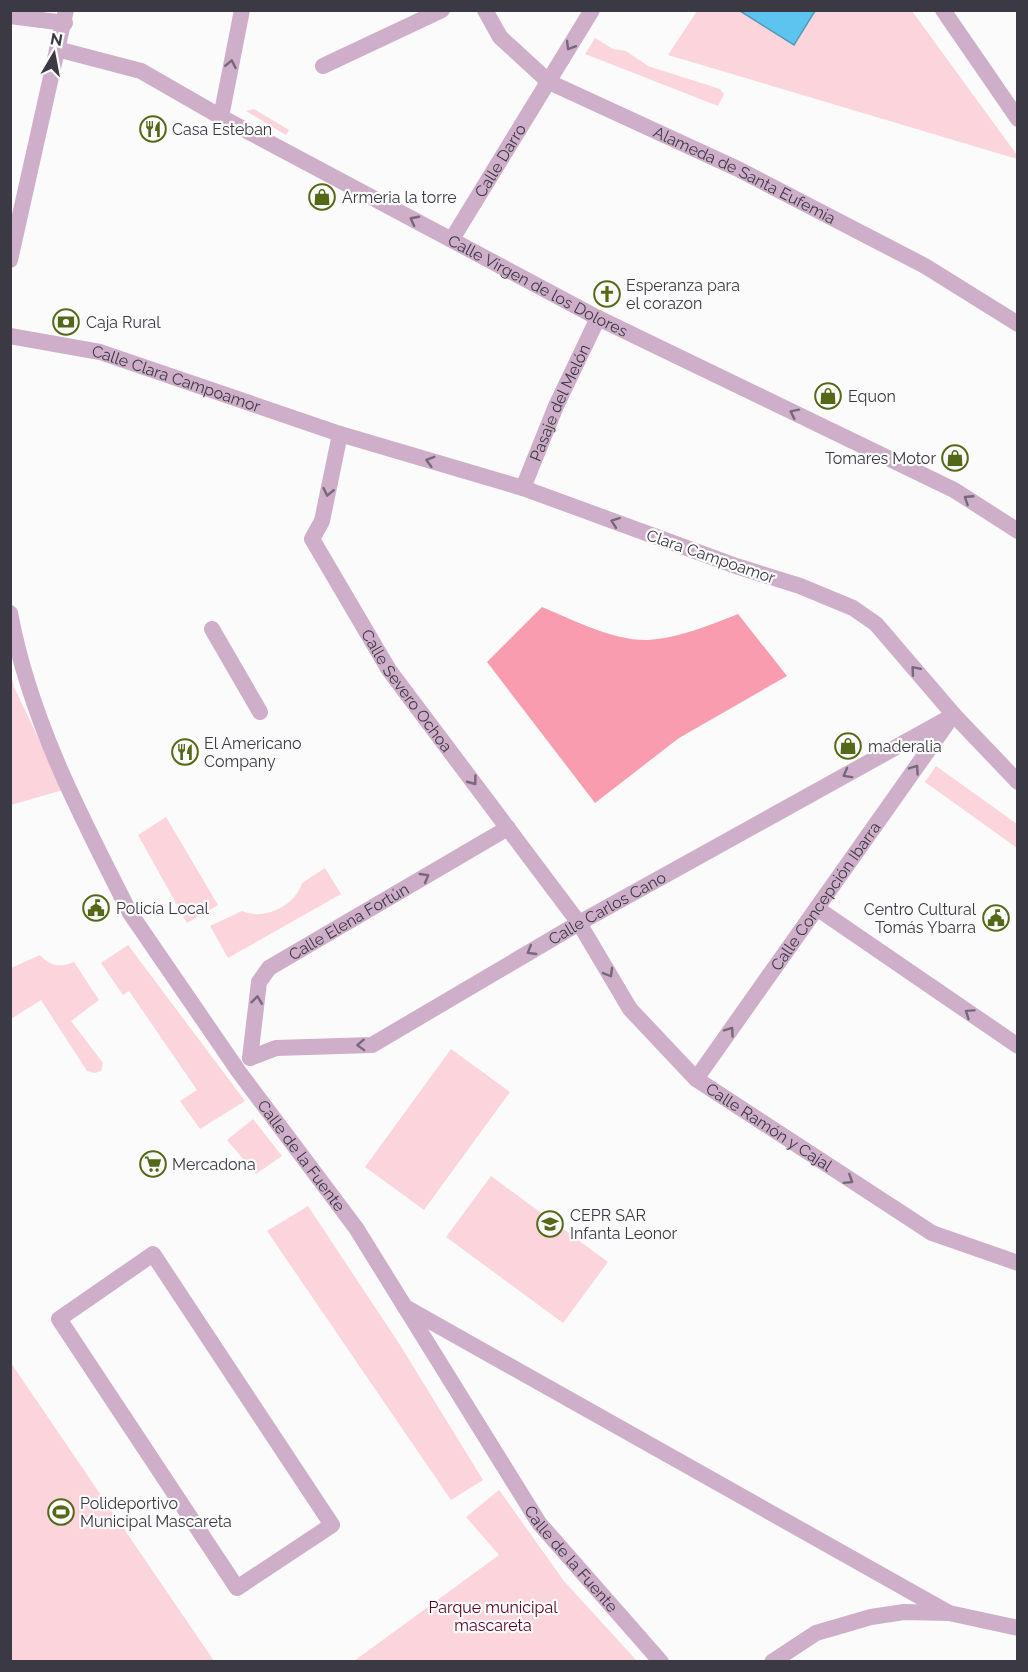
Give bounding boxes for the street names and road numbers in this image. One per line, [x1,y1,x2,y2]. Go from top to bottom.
street label: Calle Darro [471,121,530,201]
street label: Alameda de Santa Eufemia [650,122,839,228]
street label: Calle Virgen de los Dolores [445,231,631,341]
street label: Pasaje del Melón [526,341,594,464]
street label: Calle Clara Campoamor [91,342,263,416]
street label: Clara Campoamor [644,526,778,588]
street label: Calle Severo Ochoa [357,626,456,756]
street label: Calle Concepción Ibarra [767,818,885,974]
street label: Calle Carlos Cano [545,868,669,949]
street label: Calle Elena Fortún [285,879,412,964]
street label: Calle Ramón y Cajal [702,1079,836,1176]
street label: Calle de la Fuente [253,1096,349,1215]
street label: Calle de la Fuente [520,1502,622,1616]

